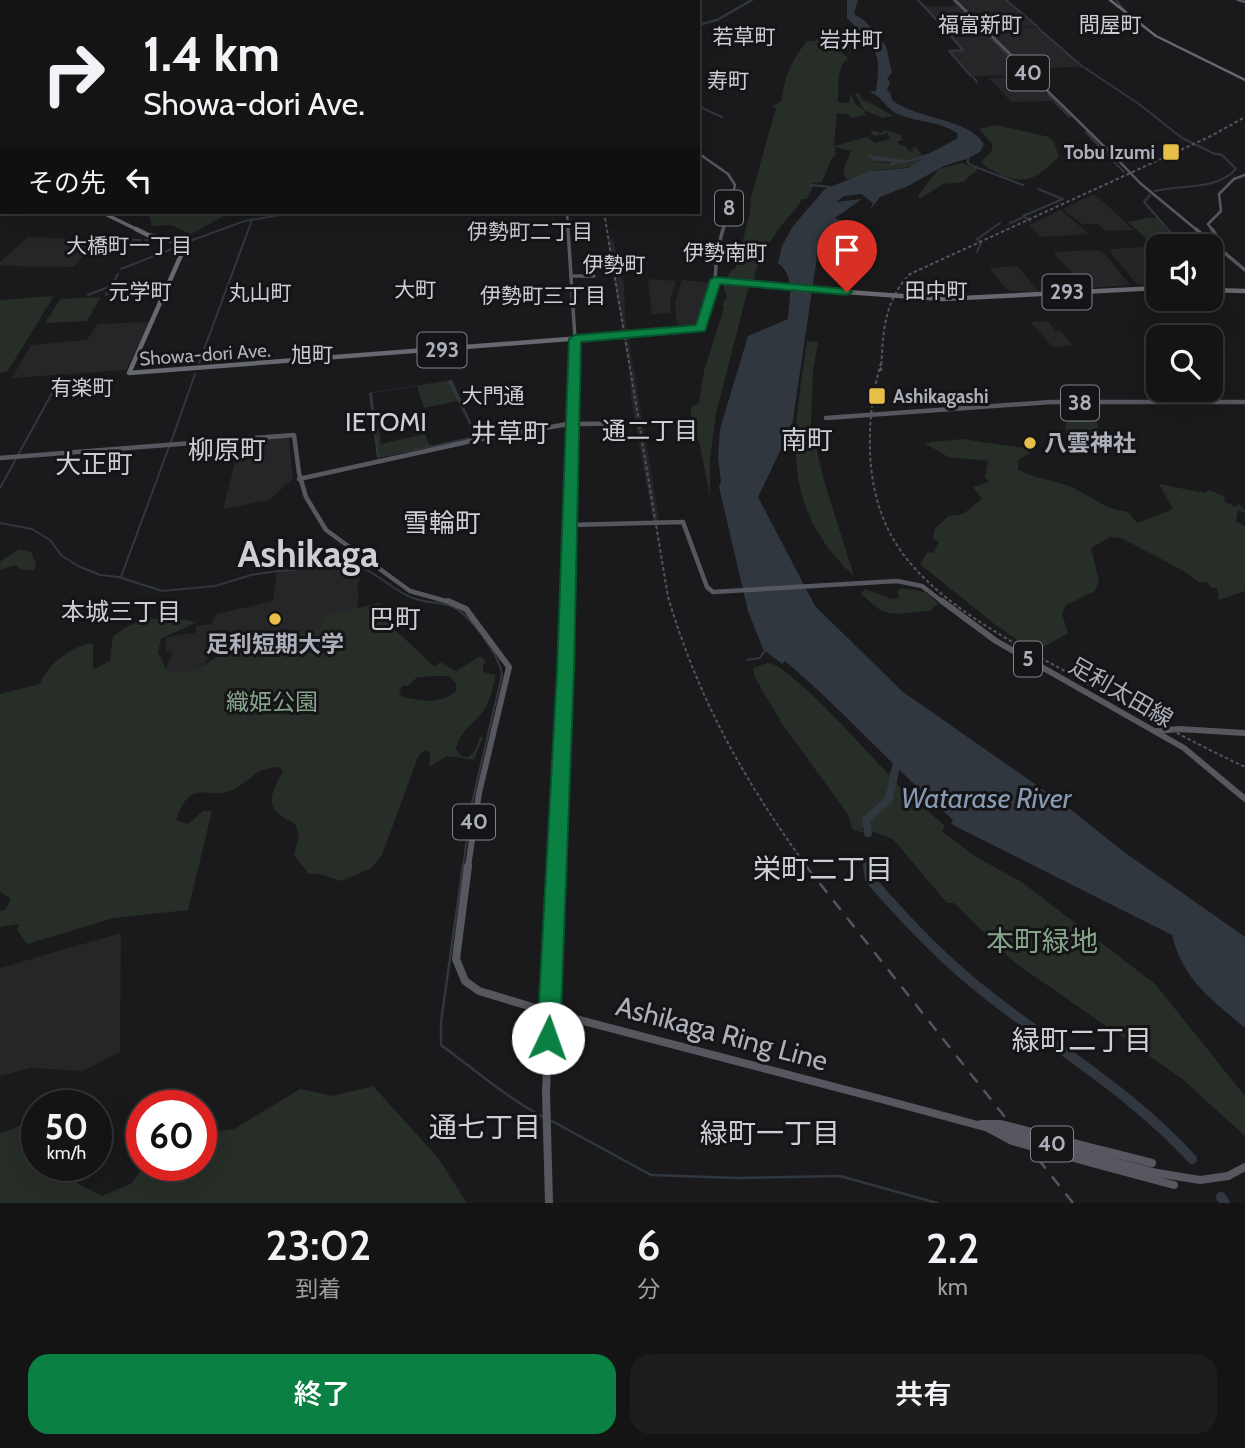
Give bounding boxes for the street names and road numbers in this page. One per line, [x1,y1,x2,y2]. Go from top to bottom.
road number: 40 [1007,56,1049,90]
road number: 8 [715,190,743,226]
road number: 293 [1042,274,1092,310]
road number: 293 [418,332,466,368]
street label: Showa-dori Ave. [139,338,272,371]
road number: 38 [1061,386,1099,420]
road number: 5 [1014,642,1042,676]
street label: 足利太田線 [1064,651,1178,733]
road number: 40 [453,804,495,840]
street label: Ashikaga Ring Line [612,988,832,1078]
road number: 40 [1031,1126,1073,1162]

